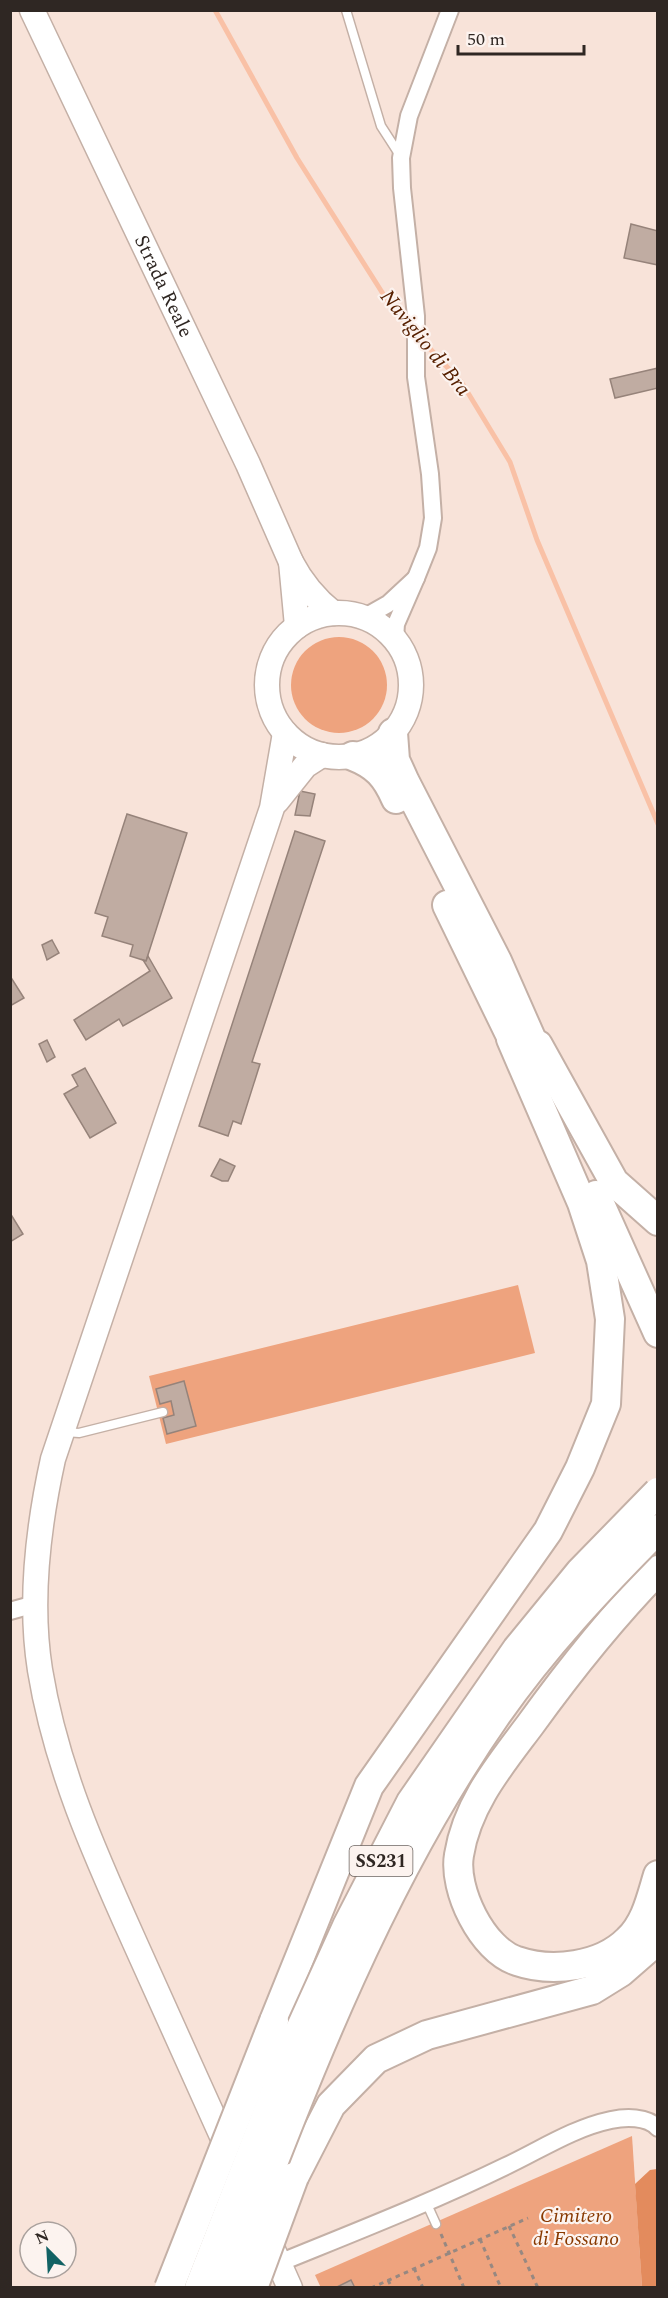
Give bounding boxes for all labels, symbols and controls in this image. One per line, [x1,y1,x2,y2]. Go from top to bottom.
scale bar [458,18,584,56]
text: 50 m [467,26,505,53]
street label: Strada Reale [126,230,201,343]
water label: Naviglio di Bra [372,283,478,404]
road number: SS231 [350,1846,412,1876]
park label: Cimitero di Fossano [533,2201,619,2254]
north arrow [18,2220,78,2280]
text: N [31,2224,53,2251]

